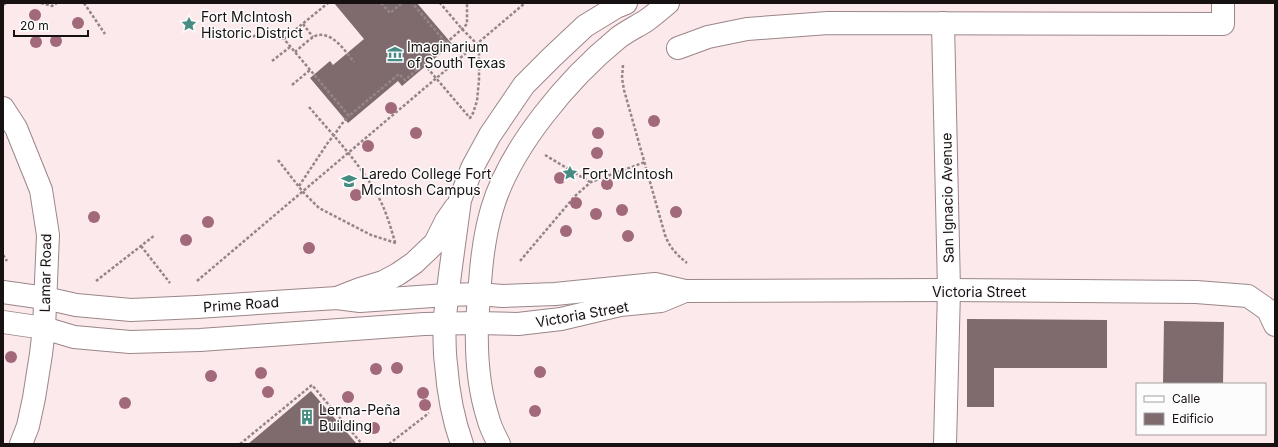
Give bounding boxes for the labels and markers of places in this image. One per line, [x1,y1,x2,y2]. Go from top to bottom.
place label: Fort McIntosh Historic District [201,8,303,41]
place icon: Fort McIntosh Historic District [180,15,198,33]
place label: Imaginarium of South Texas [407,38,506,71]
museum icon: Imaginarium of South Texas [386,45,404,63]
place icon: Fort McIntosh [561,164,579,182]
place label: Laredo College Fort McIntosh Campus [361,165,492,198]
place label: Fort McIntosh [582,165,673,182]
school or university icon: Laredo College Fort McIntosh Campus [340,172,358,190]
place label: Lerma-Peña Building [319,401,400,434]
building icon: Lerma-Peña Building [298,408,316,426]

